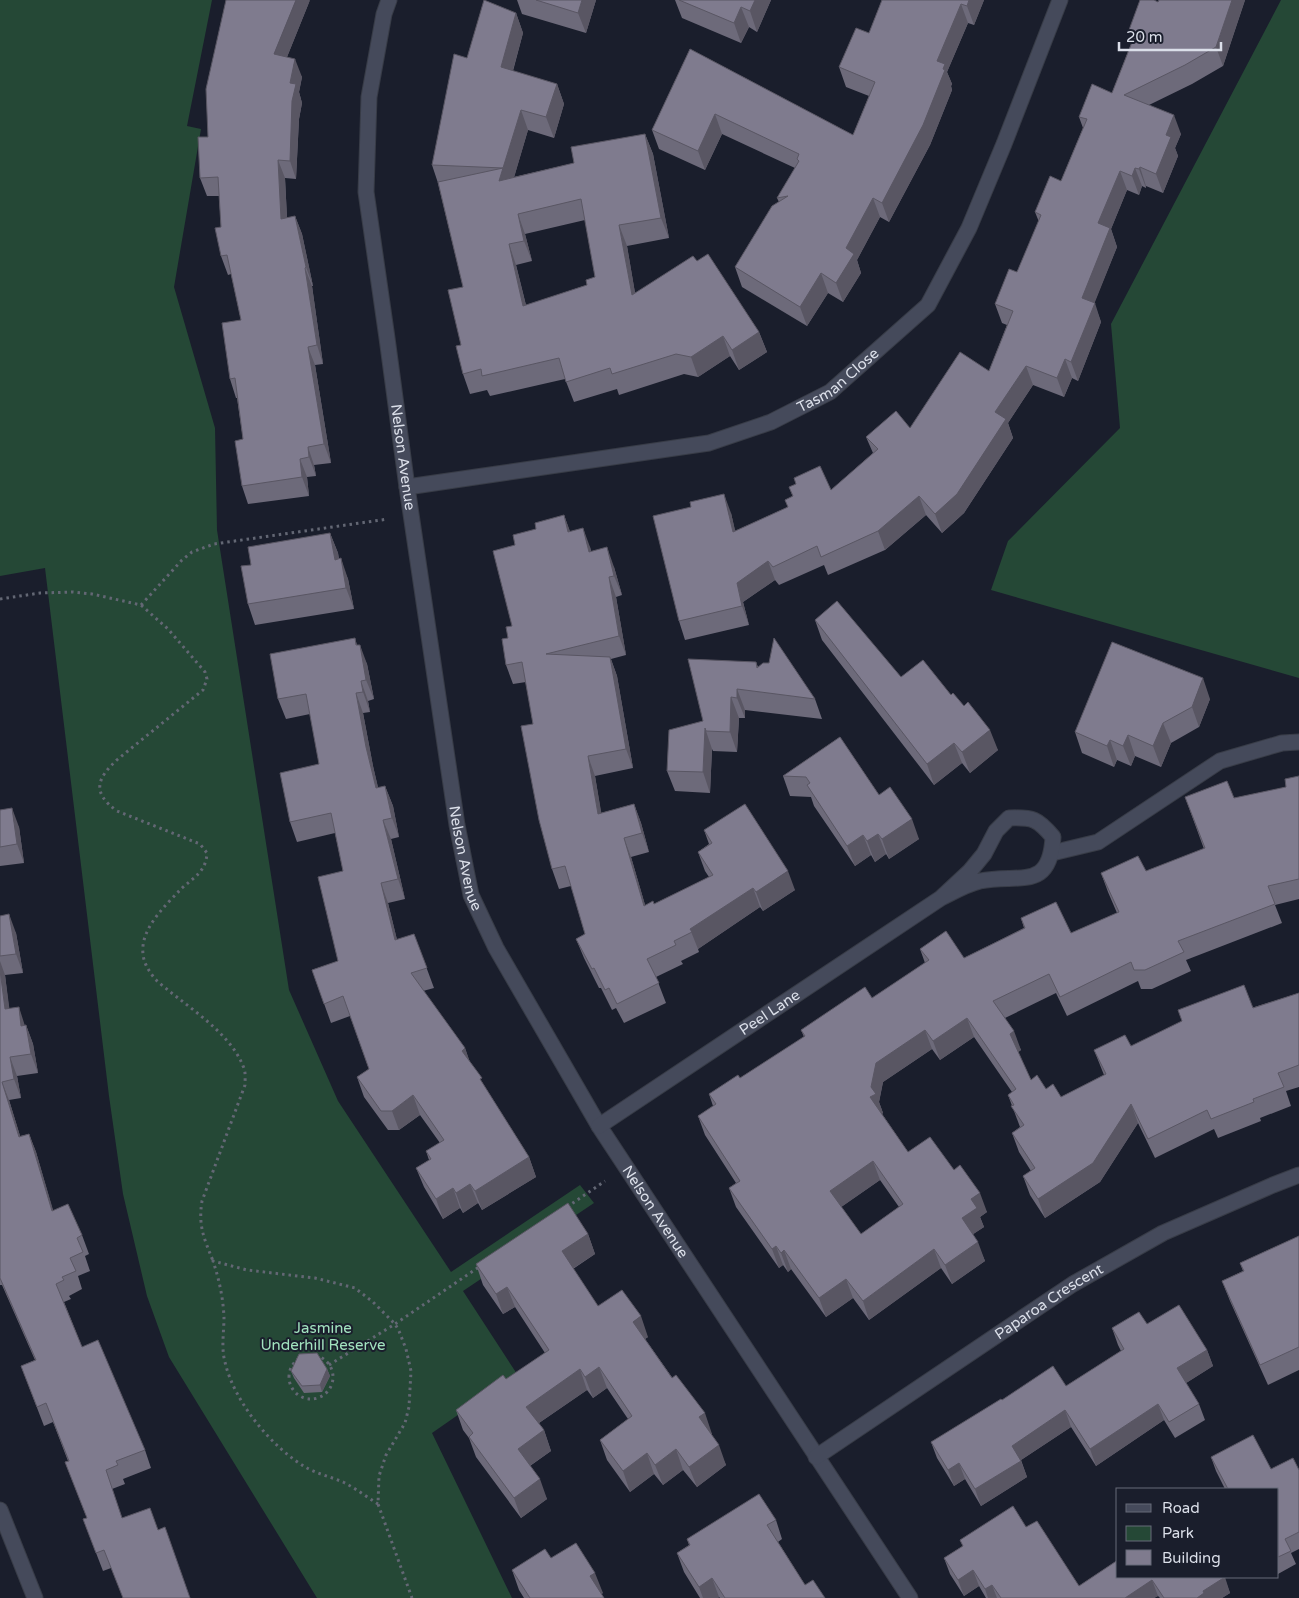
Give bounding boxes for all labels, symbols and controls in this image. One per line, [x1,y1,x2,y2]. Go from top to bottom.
scale bar [1119,20,1222,52]
text: 20 m [1126,28,1163,46]
street label: Tasman Close [794,344,882,416]
street label: Nelson Avenue [387,403,419,512]
street label: Nelson Avenue [445,805,486,914]
street label: Peel Lane [736,986,803,1039]
street label: Nelson Avenue [618,1162,692,1261]
street label: Paparoa Crescent [991,1260,1106,1343]
park label: Jasmine Underhill Reserve [260,1319,386,1354]
legend [1116,1488,1279,1578]
text: Road [1162,1499,1200,1517]
text: Park [1162,1524,1194,1542]
text: Building [1162,1549,1221,1567]

